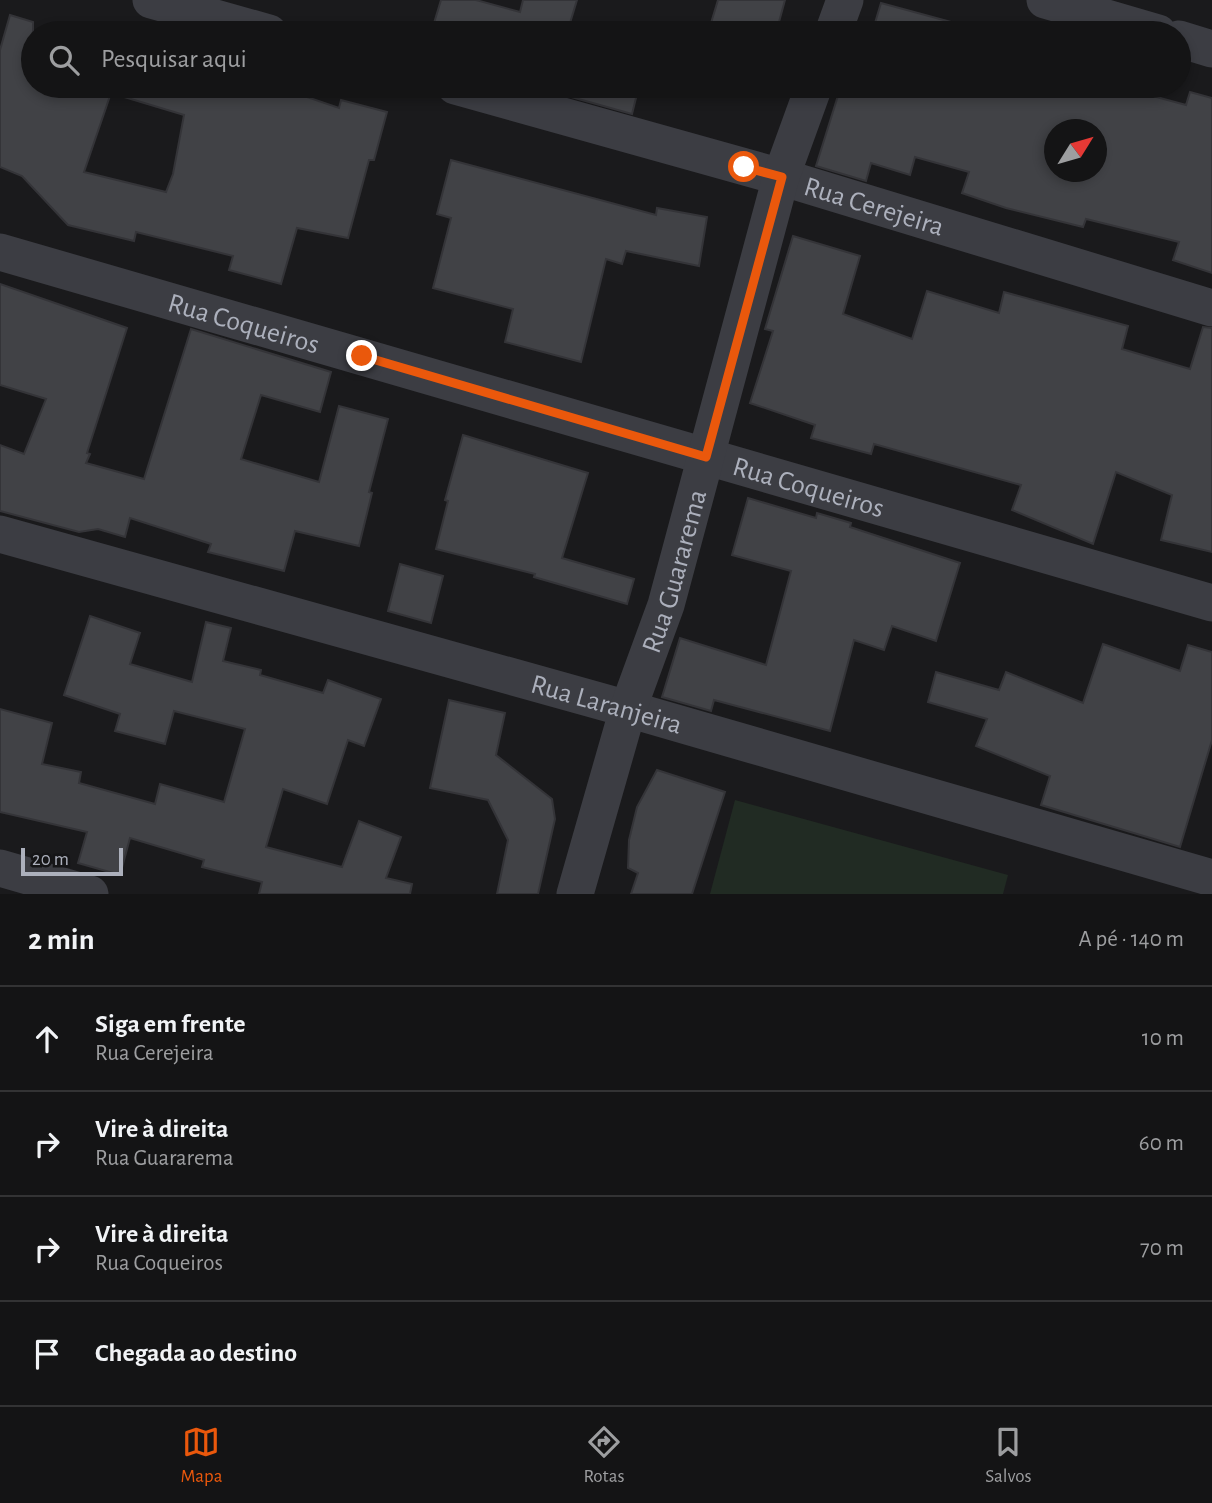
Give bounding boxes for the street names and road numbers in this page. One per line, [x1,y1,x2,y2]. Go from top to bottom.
street label: Rua Cerejeira [801,173,947,242]
street label: Rua Coqueiros [165,289,322,360]
street label: Rua Coqueiros [729,453,887,523]
street label: Rua Guararema [638,487,712,657]
street label: Rua Laranjeira [528,671,685,740]

